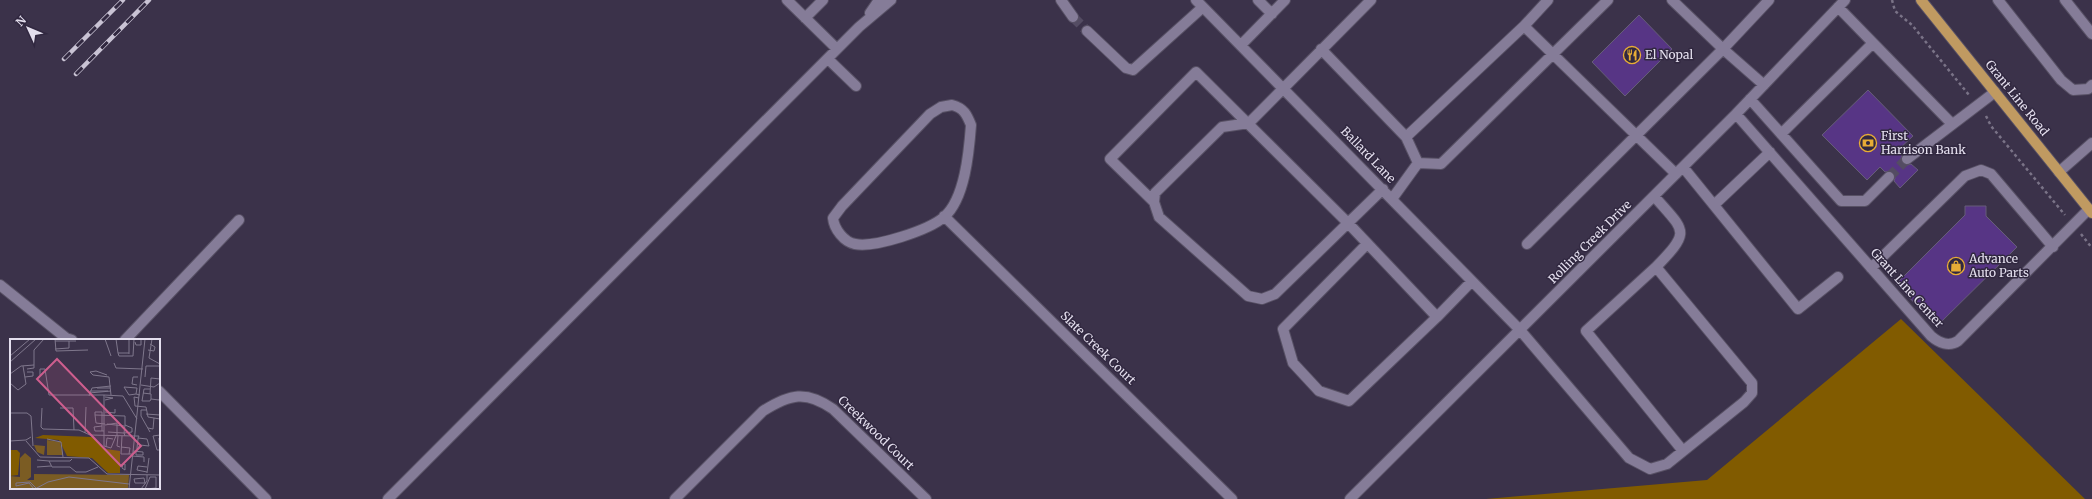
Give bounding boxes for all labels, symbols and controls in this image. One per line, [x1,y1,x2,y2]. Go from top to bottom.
north arrow [8,8,48,48]
text: N [13,13,29,29]
restaurant icon: El Nopal [1622,45,1642,65]
place label: El Nopal [1645,47,1694,62]
street label: Grant Line Road [1982,57,2052,139]
street label: Ballard Lane [1338,123,1399,186]
place label: First Harrison Bank [1881,128,1966,157]
bank icon: First Harrison Bank [1858,133,1878,153]
street label: Rolling Creek Drive [1545,197,1634,286]
street label: Grant Line Center [1868,245,1947,331]
place label: Advance Auto Parts [1968,251,2029,280]
shop icon: Advance Auto Parts [1946,256,1966,276]
street label: Slate Creek Court [1058,308,1139,388]
inset map [10,339,160,489]
street label: Creekwood Court [835,392,918,473]

